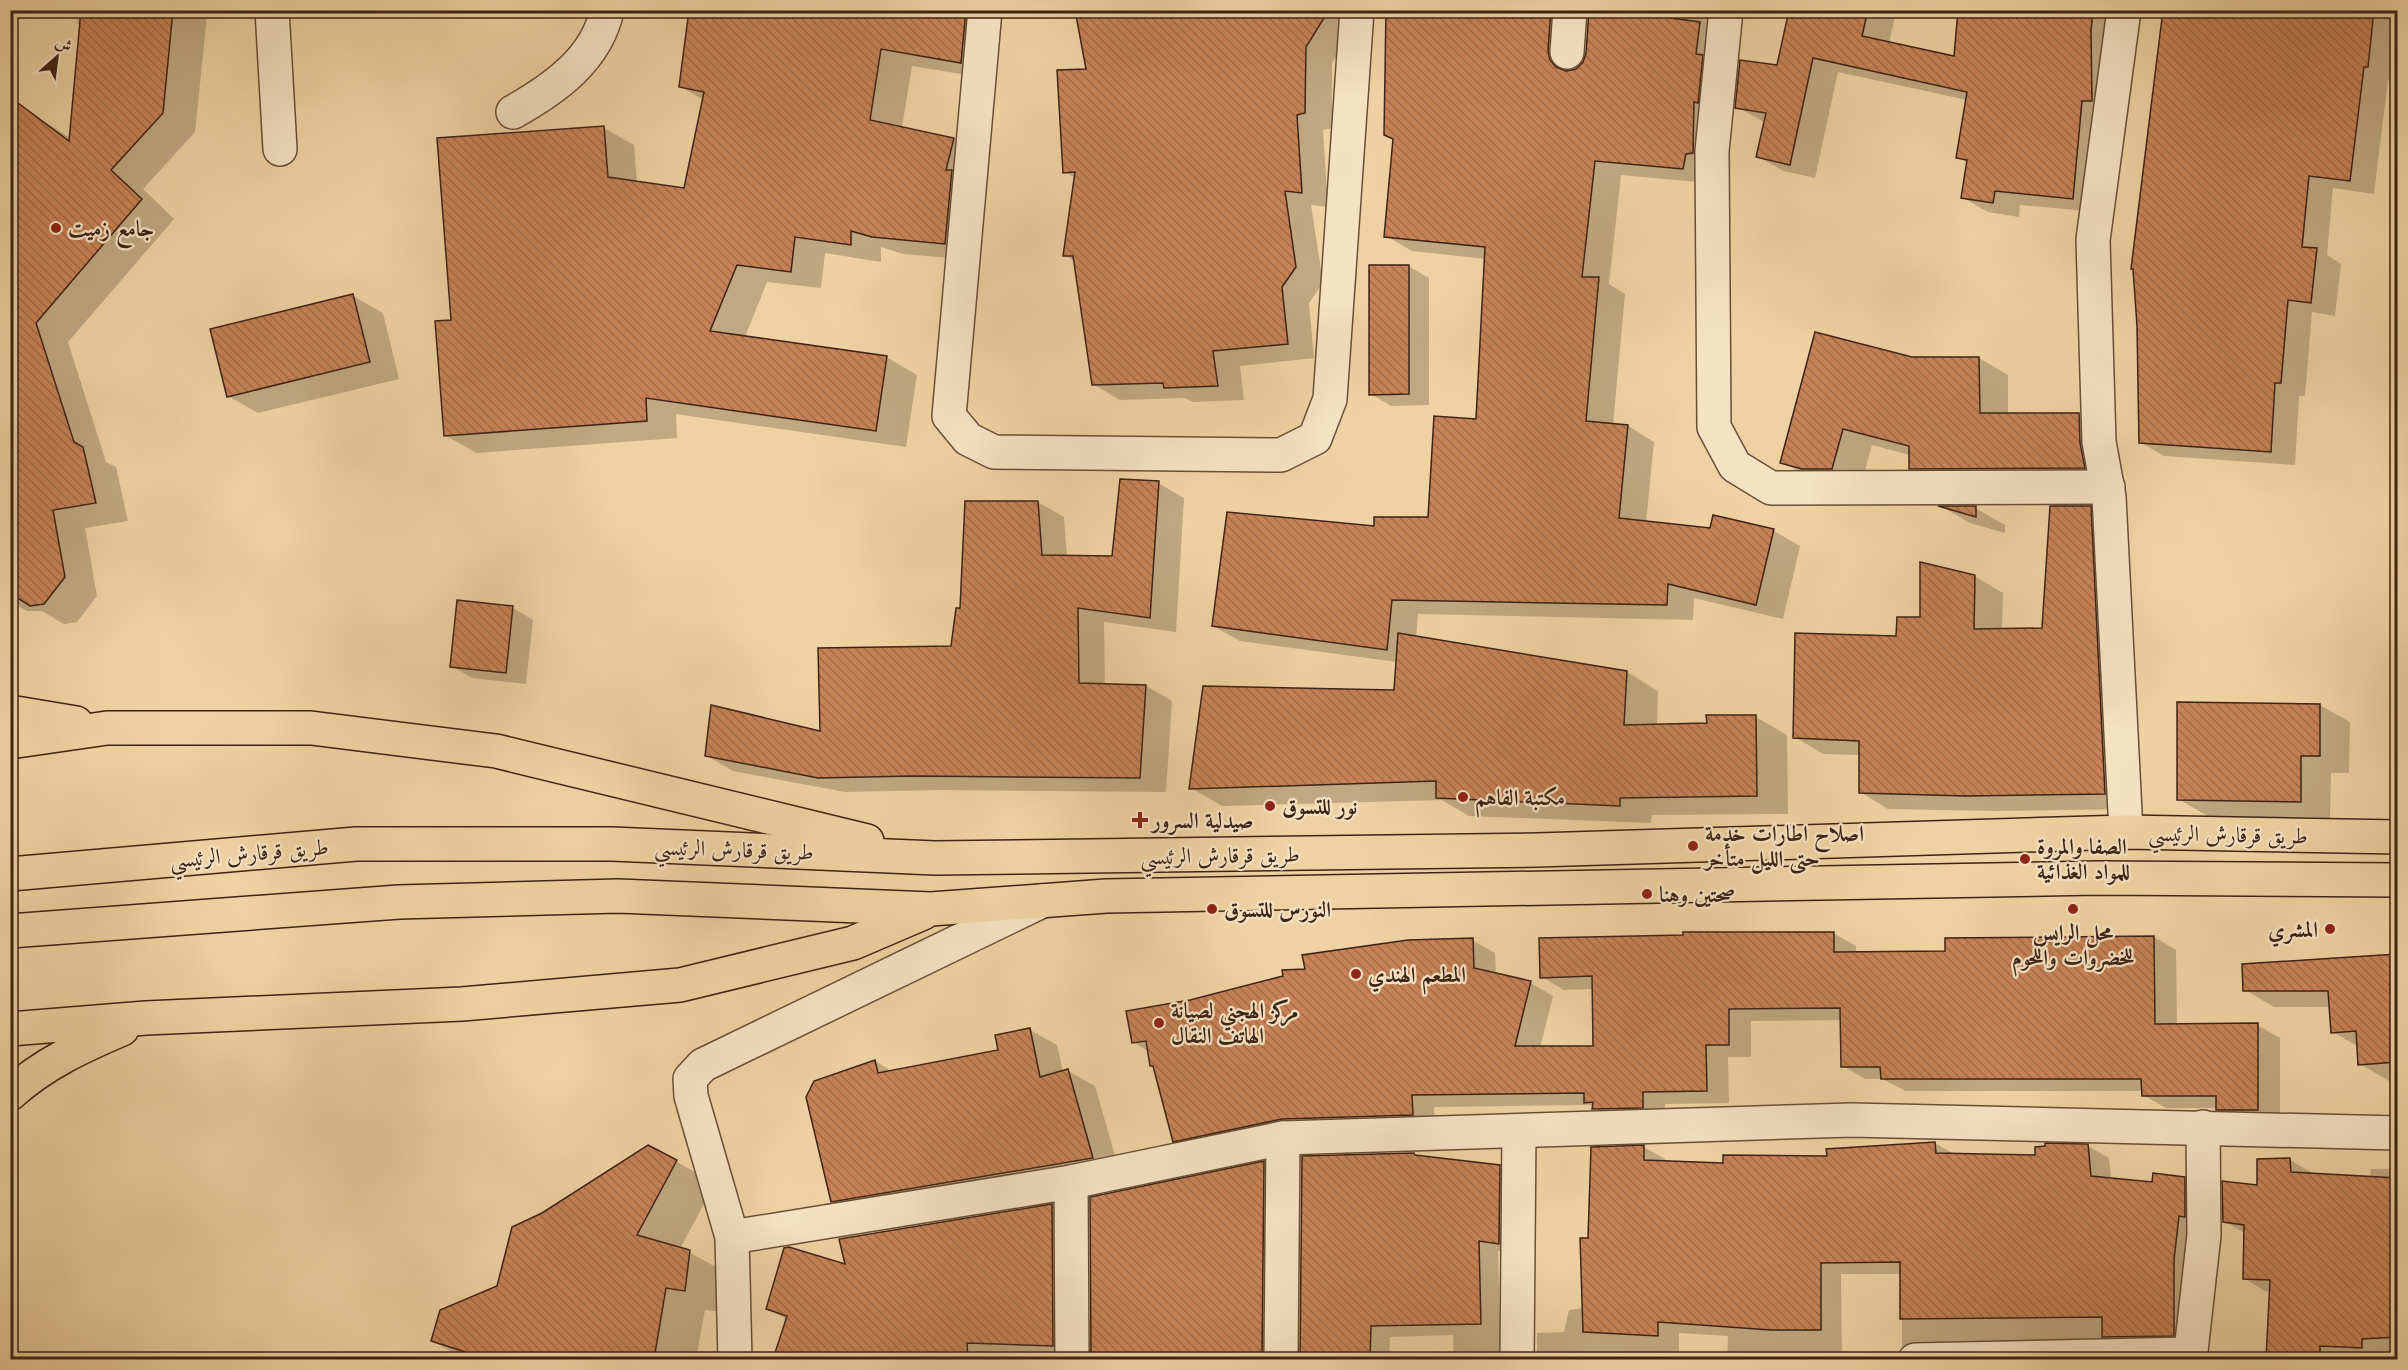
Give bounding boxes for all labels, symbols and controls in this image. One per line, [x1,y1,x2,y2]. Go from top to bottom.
north arrow [27,27,87,87]
text: ش [52,35,74,56]
place label: جامع زميت [68,218,154,249]
marker: جامع زميت [49,221,63,235]
place label: مكتبة الفاهم [1475,786,1565,818]
marker: مكتبة الفاهم [1456,790,1470,804]
place label: نور للتسوق [1282,797,1358,820]
marker: نور للتسوق [1263,799,1277,813]
place label: صيدلية السرور [1149,811,1254,835]
marker: صيدلية السرور [1133,813,1147,827]
place label: اصلاح اطارات خدمة حتى الليل متأخر [1702,823,1864,874]
street label: طريق قرقارش الرئيسي [2148,824,2308,856]
place label: الصفا والمروة للمواد الغذائية [2037,836,2130,885]
street label: طريق قرقارش الرئيسي [169,837,330,881]
street label: طريق قرقارش الرئيسي [653,837,814,873]
marker: اصلاح اطارات خدمة حتى الليل متأخر [1686,839,1700,853]
street label: طريق قرقارش الرئيسي [1140,845,1300,877]
marker: الصفا والمروة للمواد الغذائية [2018,852,2032,866]
place label: صحتين وهنا [1659,884,1735,908]
marker: صحتين وهنا [1640,887,1654,901]
place label: النورس للتسوق [1224,900,1331,923]
marker: النورس للتسوق [1205,902,1219,916]
marker: محل الرايس للخضروات واللحوم [2066,902,2080,916]
place label: المشري [2268,920,2318,948]
marker: المشري [2323,922,2337,936]
place label: محل الرايس للخضروات واللحوم [2012,923,2134,977]
place label: المطعم الهندي [1368,965,1466,995]
marker: المطعم الهندي [1349,967,1363,981]
place label: مركز الهجني لصيانة الهاتف النقال [1171,999,1298,1048]
marker: مركز الهجني لصيانة الهاتف النقال [1152,1016,1166,1030]

